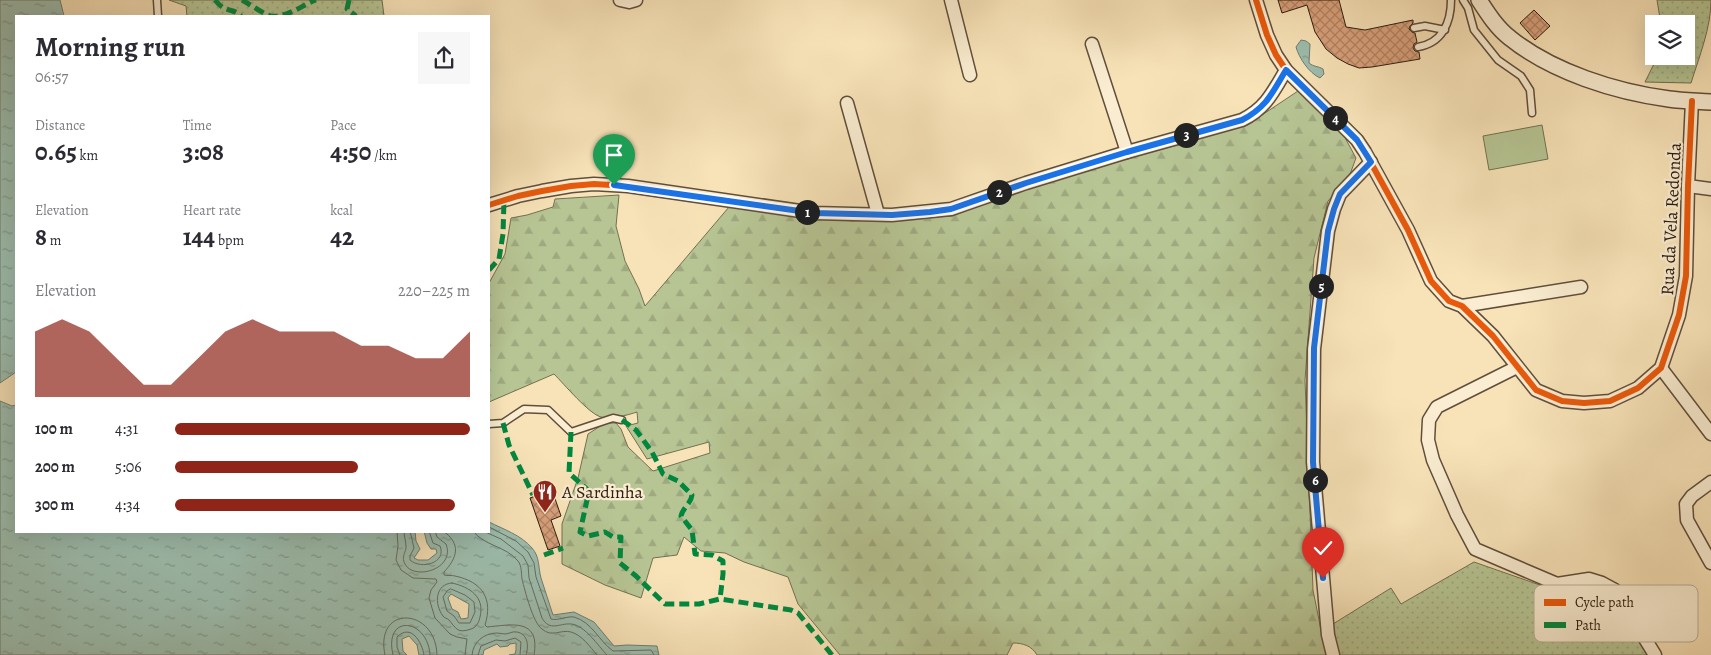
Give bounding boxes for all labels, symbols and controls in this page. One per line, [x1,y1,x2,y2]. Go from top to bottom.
map controls [1645,15,1695,65]
button: layers [1645,15,1695,65]
text: Morning run [35,28,185,66]
button: share [418,32,470,84]
text: 06:57 [35,66,68,88]
pin: 4 [1322,106,1348,130]
text: 4 [1332,109,1339,128]
text: Distance [35,116,85,135]
text: Time [183,116,212,135]
text: Pace [330,116,356,135]
pin: 3 [1174,122,1198,148]
text: 3 [1183,126,1190,145]
pin [593,134,635,185]
text: 0.65 [35,135,77,169]
text: 3:08 [183,135,224,169]
text: 4:50 [330,135,371,169]
icon: arrive [600,141,628,169]
street label: Rua da Vela Redonda [1655,141,1687,296]
text: km [77,146,98,165]
text: /km [371,146,397,165]
pin: 2 [986,180,1012,204]
text: 2 [996,183,1003,202]
pin: 1 [794,200,820,224]
text: Elevation [35,201,89,220]
text: Heart rate [183,201,241,220]
text: kcal [330,201,353,220]
text: 1 [805,203,810,222]
text: 8 [35,220,47,254]
text: 144 [183,220,215,254]
text: 42 [330,220,354,254]
text: m [47,231,61,250]
text: bpm [215,231,244,250]
pin: 5 [1308,274,1334,298]
text: 5 [1319,277,1324,296]
text: Elevation [35,280,96,302]
text: 220–225 m [398,280,470,302]
text: 100 m [35,418,73,440]
text: 4:31 [115,418,138,440]
text: 200 m [35,456,75,478]
text: 5:06 [115,456,142,478]
pin: 6 [1302,468,1328,492]
text: 6 [1312,471,1319,490]
restaurant icon: A Sardinha [532,479,558,513]
place label: A Sardinha [561,480,644,504]
text: 300 m [35,494,74,516]
text: 4:34 [115,494,140,516]
pin [1302,527,1344,578]
icon: check [1309,534,1337,562]
legend [1534,585,1698,642]
text: Cycle path [1575,593,1635,612]
text: Path [1575,616,1602,635]

